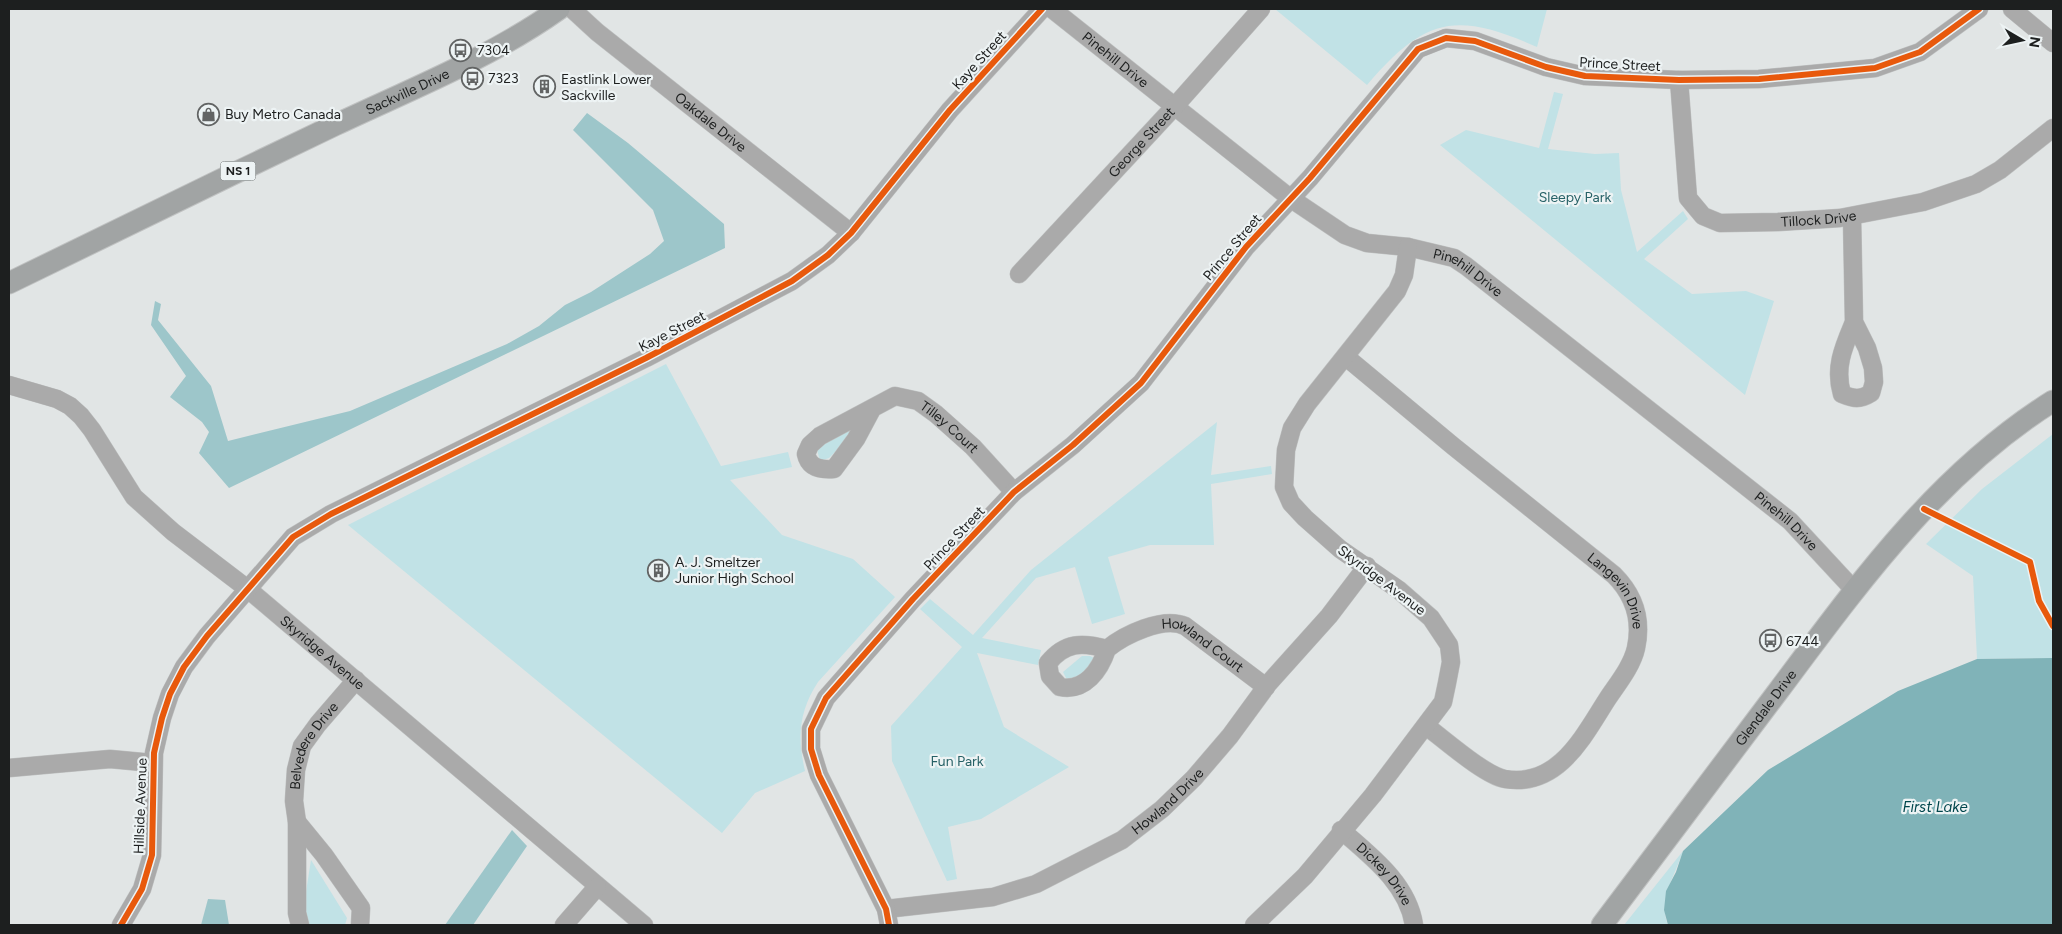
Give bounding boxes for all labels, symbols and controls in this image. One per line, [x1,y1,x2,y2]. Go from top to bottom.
north arrow [1997,15,2047,65]
street label: Kaye Street [949,28,1010,93]
street label: Pinehill Drive [1079,28,1152,91]
text: N [2025,35,2044,49]
bus stop icon: 7304 [449,38,473,62]
place label: 7304 [477,42,510,59]
street label: Prince Street [1579,54,1661,75]
street label: Sackville Drive [363,65,453,119]
bus stop icon: 7323 [460,66,484,90]
place label: 7323 [488,70,519,87]
place label: Eastlink Lower Sackville [561,71,651,104]
building icon: Eastlink Lower Sackville [533,75,557,99]
street label: Oakdale Drive [671,89,750,156]
shop icon: Buy Metro Canada [197,102,221,126]
street label: George Street [1105,104,1179,181]
place label: Buy Metro Canada [225,106,341,123]
road number: NS 1 [220,162,256,180]
park label: Sleepy Park [1539,189,1611,206]
street label: Tillock Drive [1781,207,1858,231]
street label: Prince Street [1200,211,1265,284]
street label: Pinehill Drive [1431,245,1506,301]
street label: Kaye Street [636,307,709,356]
street label: Tilley Court [917,397,982,457]
street label: Pinehill Drive [1751,488,1821,555]
street label: Prince Street [920,503,988,574]
street label: Skyridge Avenue [1334,542,1429,619]
street label: Langevin Drive [1584,549,1646,630]
place label: A. J. Smeltzer Junior High School [675,554,794,587]
building icon: A. J. Smeltzer Junior High School [647,558,671,582]
street label: Skyridge Avenue [276,612,368,694]
street label: Howland Court [1161,615,1247,676]
bus stop icon: 6744 [1758,629,1782,653]
place label: 6744 [1786,633,1819,650]
street label: Glendale Drive [1732,666,1800,749]
street label: Belvedere Drive [287,698,342,790]
park label: Fun Park [930,753,984,770]
street label: Hillside Avenue [130,757,151,854]
street label: Howland Drive [1128,765,1208,839]
water label: First Lake [1902,798,1968,816]
street label: Dickey Drive [1353,839,1415,908]

